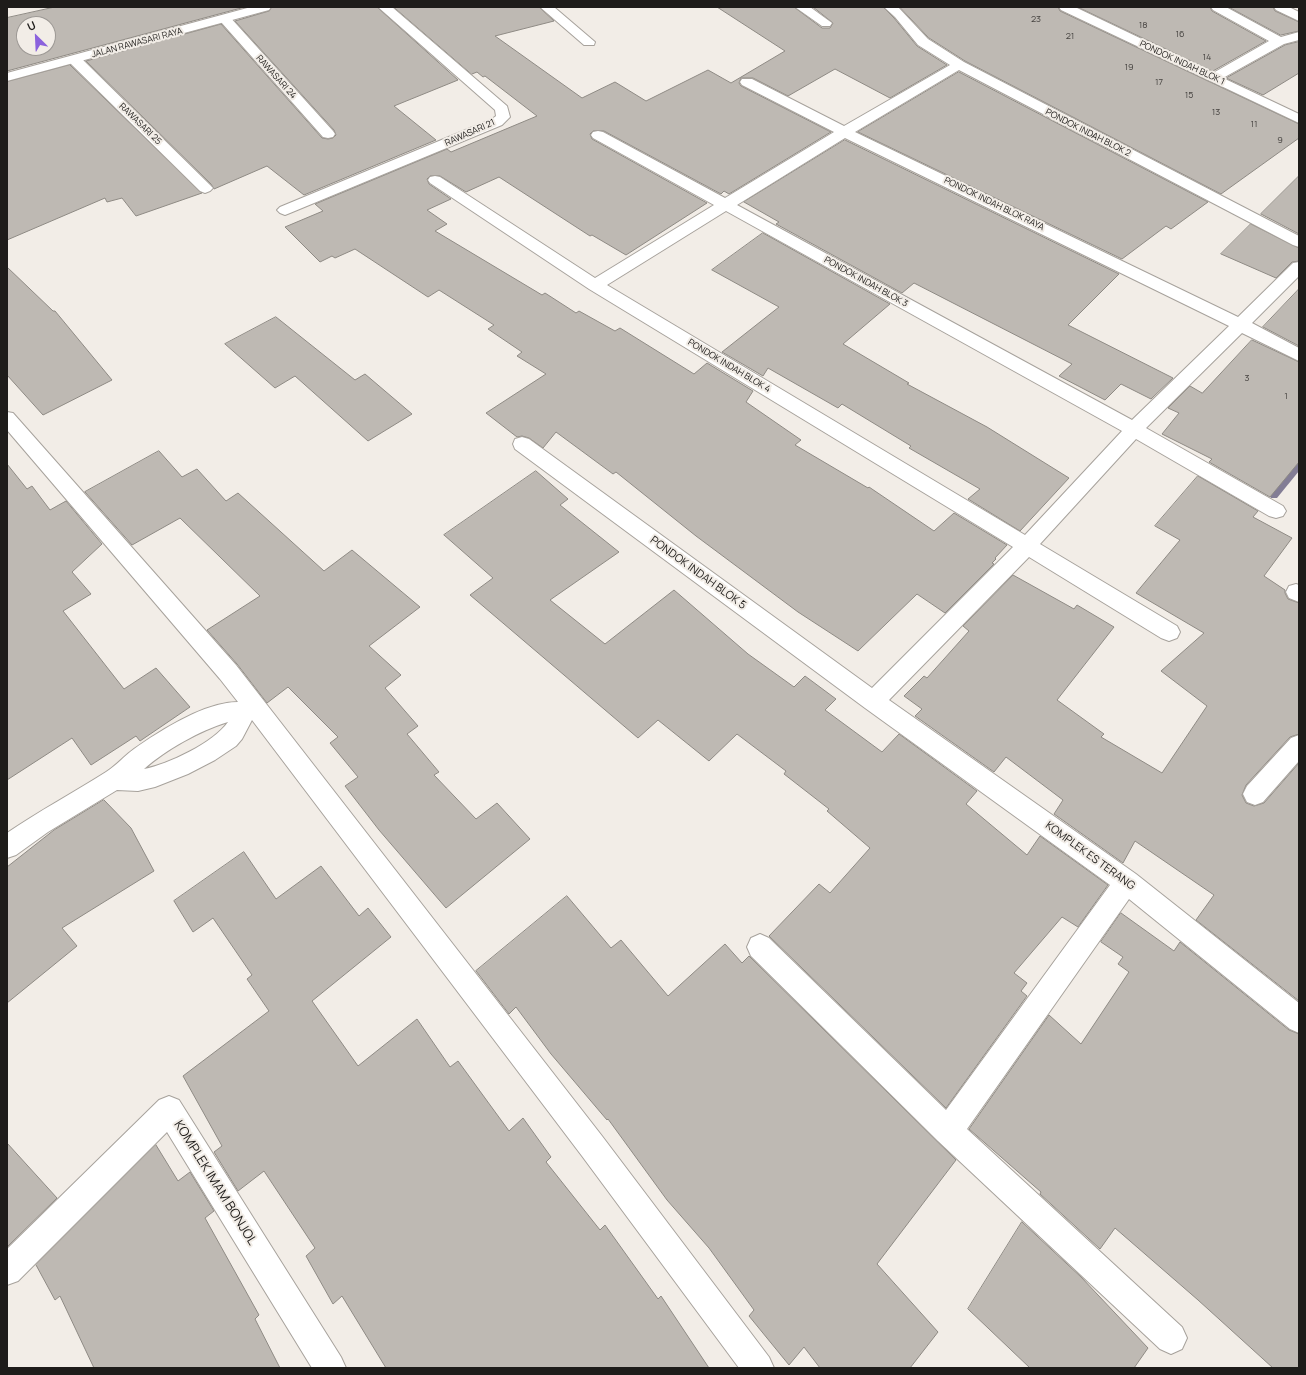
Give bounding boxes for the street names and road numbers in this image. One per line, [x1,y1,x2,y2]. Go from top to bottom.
street label: JALAN RAWASARI RAYA [90,26,184,60]
street label: PONDOK INDAH BLOK 1 [1138,39,1226,87]
street label: RAWASARI 24 [254,53,298,101]
street label: RAWASARI 25 [116,101,164,147]
street label: PONDOK INDAH BLOK 2 [1044,107,1132,159]
street label: RAWASARI 21 [443,117,497,149]
street label: PONDOK INDAH BLOK RAYA [942,175,1046,233]
street label: PONDOK INDAH BLOK 3 [822,254,910,310]
street label: PONDOK INDAH BLOK 4 [686,337,772,395]
street label: PONDOK INDAH BLOK 5 [647,534,749,612]
street label: KOMPLEK ES TERANG [1043,819,1137,893]
street label: KOMPLEK IMAM BONJOL [170,1118,260,1248]

